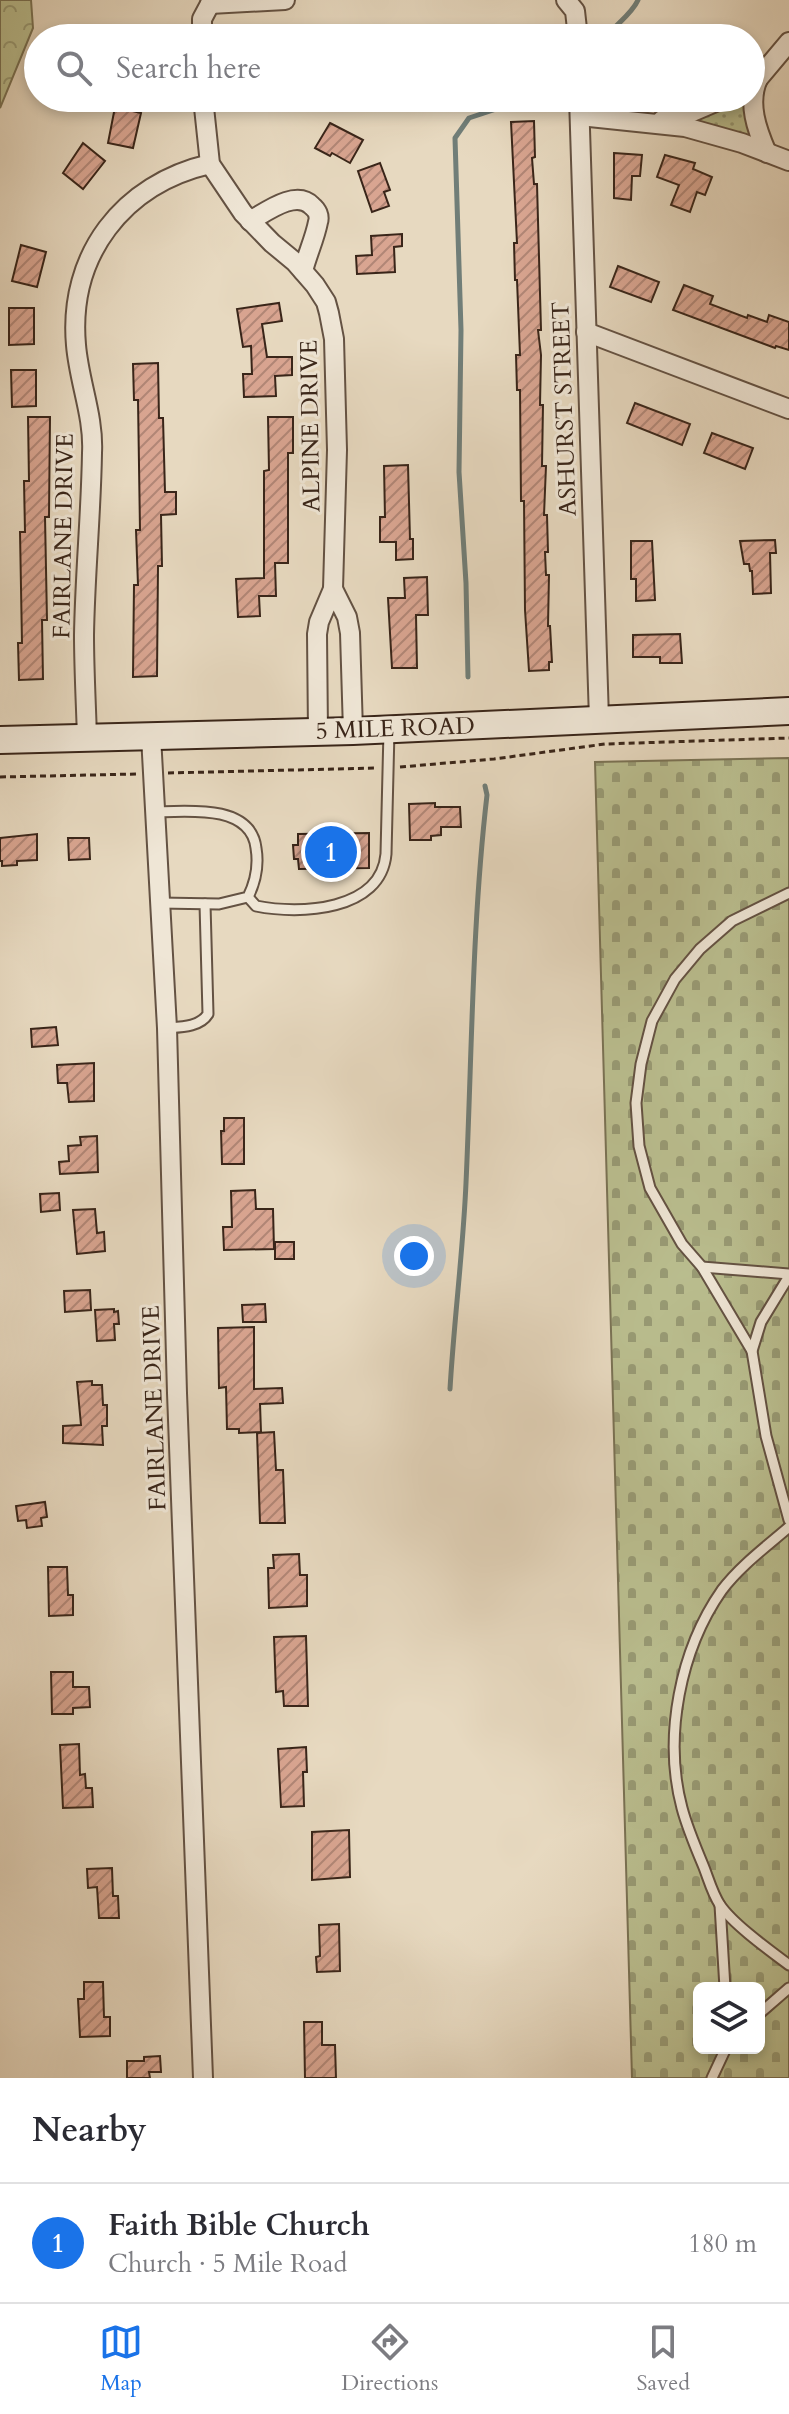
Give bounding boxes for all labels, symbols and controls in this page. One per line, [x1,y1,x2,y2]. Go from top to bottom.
search box [24,24,765,112]
icon: search [52,46,96,90]
text: Search here [116,48,261,89]
street label: ASHURST STREET [544,301,585,517]
street label: ALPINE DRIVE [292,339,329,513]
street label: FAIRLANE DRIVE [45,433,82,639]
street label: 5 MILE ROAD [315,709,475,748]
pin: 1 [305,822,357,882]
your location [394,1236,434,1276]
street label: FAIRLANE DRIVE [134,1305,175,1511]
map controls [693,1982,765,2054]
button: layers [693,1982,765,2054]
text: Nearby [32,2107,147,2153]
text: Faith Bible Church [108,2205,370,2246]
text: 1 [51,2226,65,2261]
text: 180 m [688,2226,757,2261]
text: Church · 5 Mile Road [108,2246,347,2281]
tab: Map [99,2320,143,2398]
tab: Directions [341,2320,438,2398]
tab: Saved [637,2320,690,2398]

